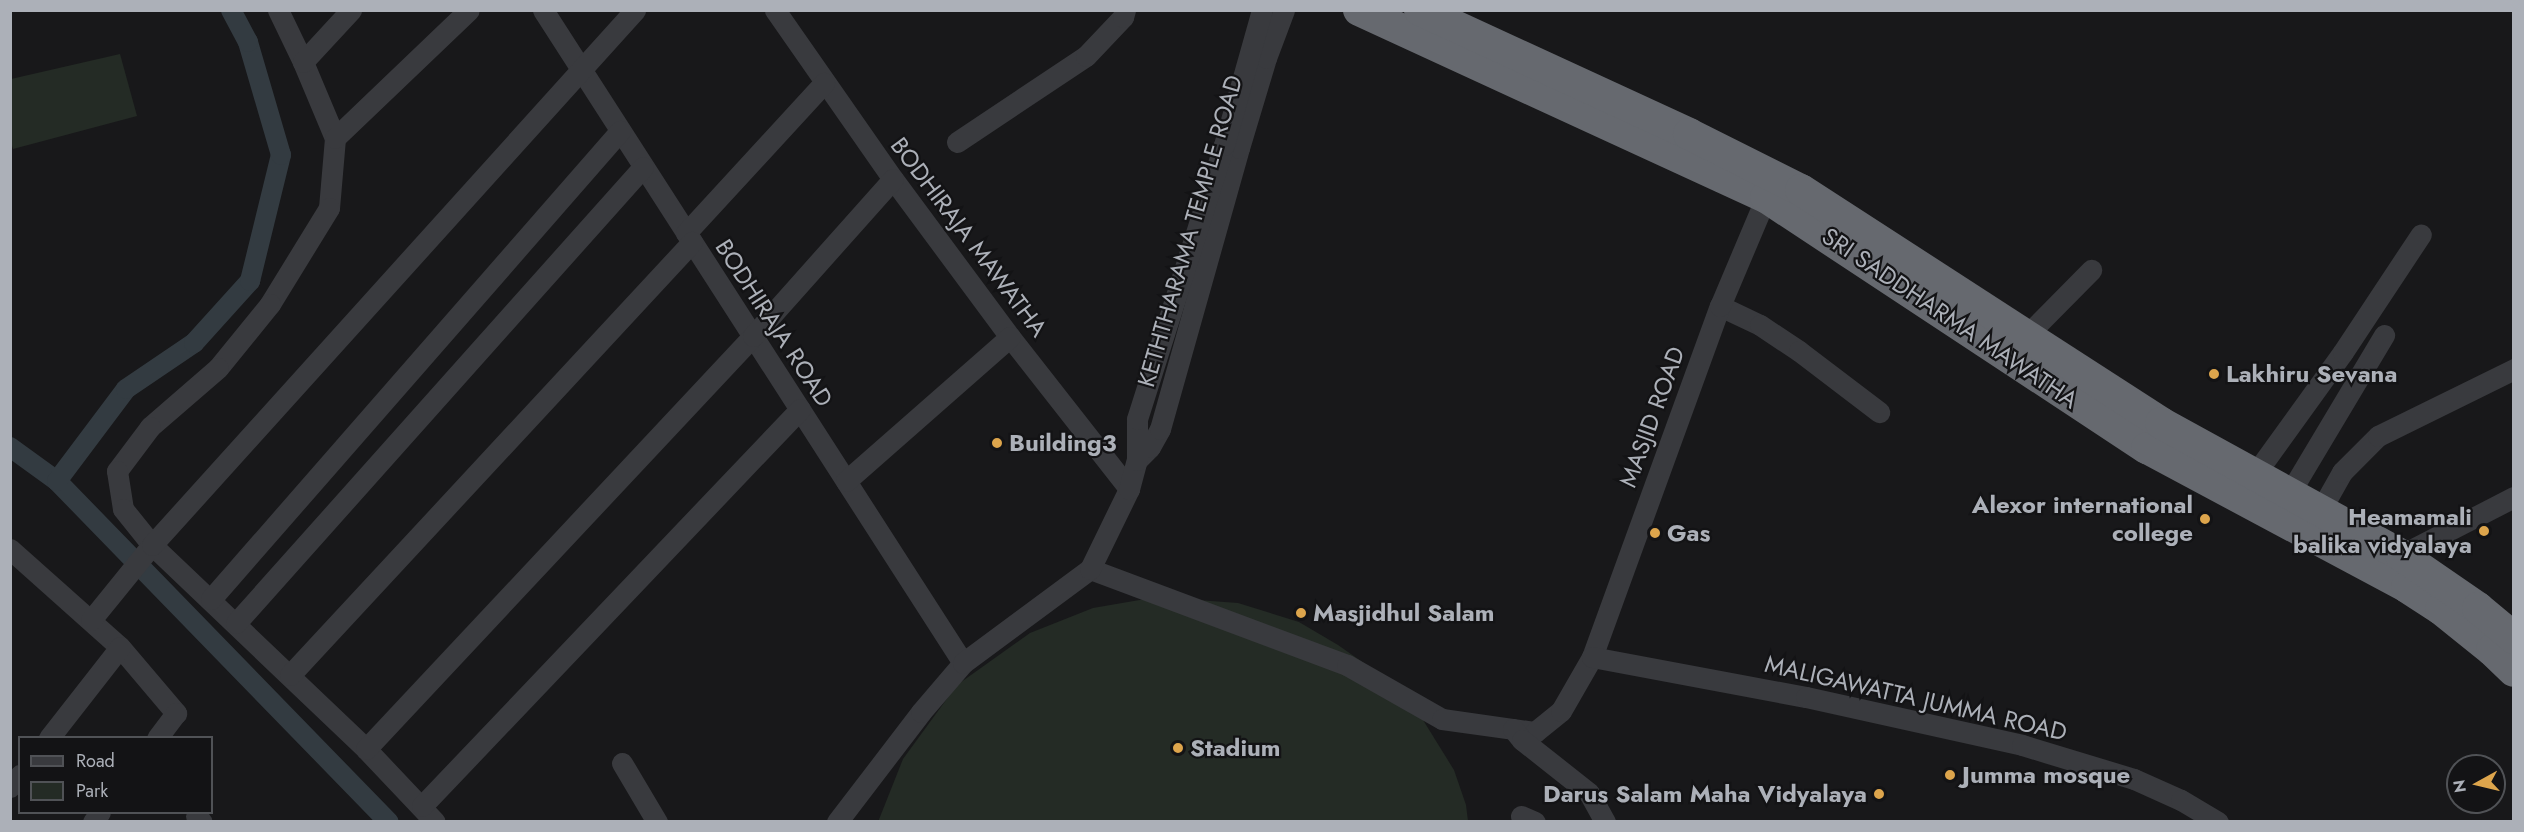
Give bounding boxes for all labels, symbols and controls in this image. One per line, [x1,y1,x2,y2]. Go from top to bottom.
street label: KETHTHARAMA TEMPLE ROAD [1132,72,1248,390]
street label: BODHIRAJA MAWATHA [885,132,1053,342]
street label: SRI SADDHARMA MAWATHA [1816,221,2084,415]
street label: BODHIRAJA ROAD [709,234,839,412]
street label: MASJID ROAD [1613,343,1691,491]
place label: Lakhiru Sevana [2226,360,2397,388]
marker: Lakhiru Sevana [2207,367,2221,381]
place label: Building3 [1009,429,1117,457]
marker: Building3 [990,436,1004,450]
place label: Alexor international college [1972,491,2193,547]
place label: Heamamali balika vidyalaya [2293,503,2472,559]
marker: Alexor international college [2198,512,2212,526]
place label: Gas [1667,519,1710,547]
marker: Heamamali balika vidyalaya [2477,524,2491,538]
marker: Gas [1648,526,1662,540]
place label: Masjidhul Salam [1313,599,1494,627]
marker: Masjidhul Salam [1294,606,1308,620]
street label: MALIGAWATTA JUMMA ROAD [1762,649,2070,747]
place label: Stadium [1190,734,1280,762]
legend [18,736,213,814]
marker: Stadium [1171,741,1185,755]
text: Road [76,748,115,774]
north arrow [2446,754,2506,814]
place label: Jumma mosque [1962,761,2130,789]
marker: Jumma mosque [1943,768,1957,782]
text: Park [76,778,108,804]
text: N [2447,778,2472,794]
place label: Darus Salam Maha Vidyalaya [1543,780,1867,808]
marker: Darus Salam Maha Vidyalaya [1872,787,1886,801]

